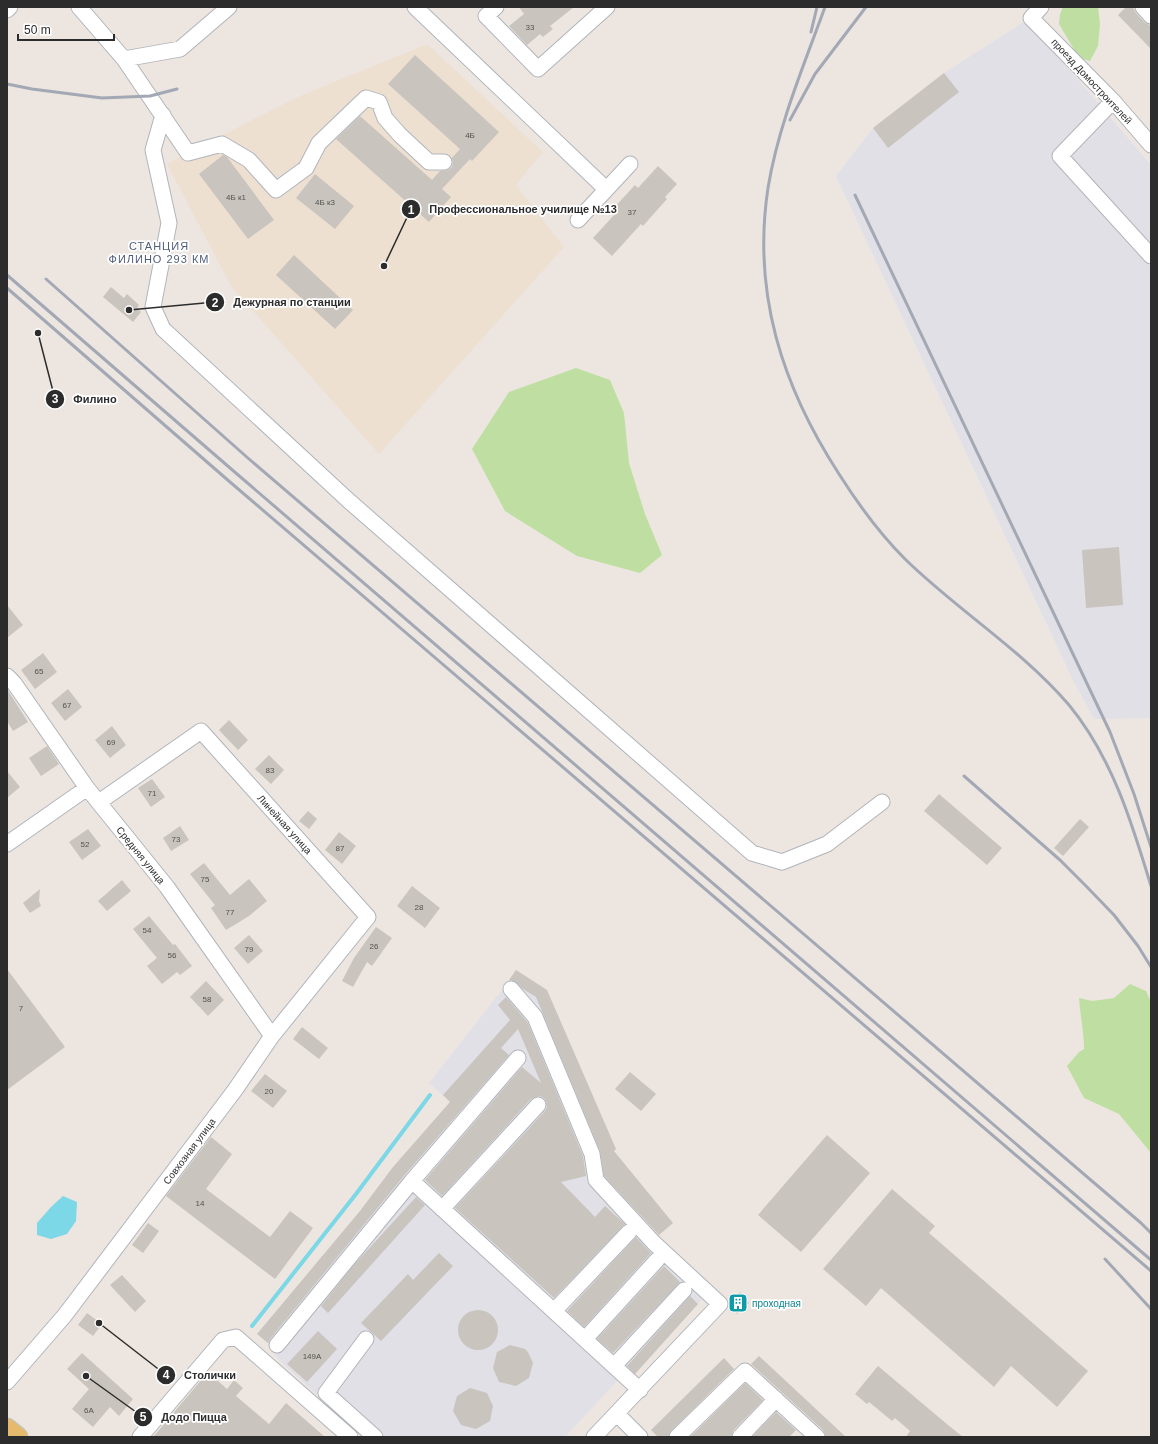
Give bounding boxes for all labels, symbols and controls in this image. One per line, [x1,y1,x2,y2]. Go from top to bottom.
scale bar [18,16,114,42]
text: 50 m [24,23,51,37]
house number: 33 [526,23,535,32]
street label: проезд Домостроителей [1049,36,1134,126]
house number: 4Б [465,131,475,140]
house number: 4Б к1 [226,193,246,202]
house number: 4Б к3 [315,198,335,207]
callout: Профессиональное училище №13 [401,198,625,221]
text: 1 [408,203,415,217]
text: Профессиональное училище №13 [429,203,617,215]
house number: 37 [628,208,637,217]
district label: СТАНЦИЯ ФИЛИНО 293 КМ [109,240,209,265]
callout: Дежурная по станции [205,291,359,314]
text: 2 [212,296,219,310]
text: Дежурная по станции [233,296,351,308]
callout: Филино [45,387,124,410]
text: 3 [52,392,59,406]
text: Филино [73,393,117,405]
house number: 65 [35,667,44,676]
house number: 67 [63,701,72,710]
house number: 69 [107,738,116,747]
house number: 83 [266,766,275,775]
house number: 71 [148,789,157,798]
street label: Линейная улица [255,793,314,856]
street label: Средняя улица [114,824,167,887]
house number: 73 [172,835,181,844]
house number: 52 [81,840,90,849]
house number: 87 [336,844,345,853]
house number: 75 [201,875,210,884]
house number: 28 [415,903,424,912]
house number: 77 [226,908,235,917]
house number: 54 [143,926,152,935]
house number: 26 [370,942,379,951]
house number: 79 [245,945,254,954]
house number: 56 [168,951,177,960]
house number: 58 [203,995,212,1004]
house number: 7 [19,1004,24,1013]
house number: 20 [265,1087,274,1096]
street label: Совхозная улица [161,1116,218,1186]
house number: 14 [196,1199,205,1208]
building icon: проходная [727,1292,749,1314]
place label: проходная [752,1298,801,1309]
house number: 149А [303,1352,322,1361]
callout: Столички [156,1364,244,1387]
text: 4 [163,1368,170,1382]
text: Столички [184,1369,236,1381]
callout: Додо Пицца [133,1405,235,1428]
house number: 6А [84,1406,95,1415]
text: 5 [140,1410,147,1424]
text: Додо Пицца [161,1411,228,1423]

